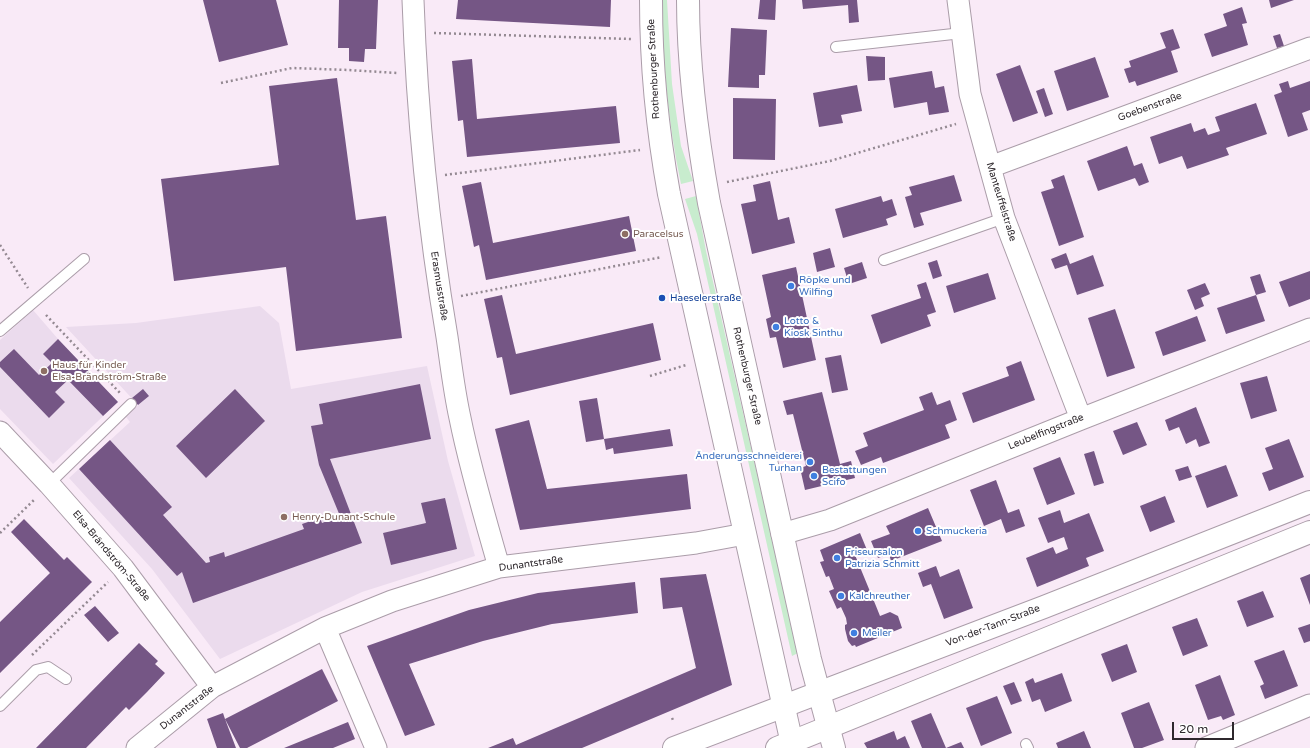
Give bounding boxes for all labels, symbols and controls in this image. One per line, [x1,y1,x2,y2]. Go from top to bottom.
street label: Rothenburger Straße [645,19,663,119]
street label: Goebenstraße [1116,90,1184,124]
street label: Manteuffelstraße [983,161,1019,243]
place label: Paracelsus [633,228,684,240]
marker: Paracelsus [620,229,630,239]
street label: Erasmusstraße [428,250,450,322]
place label: Röpke und Wilfing [799,274,851,298]
marker: Röpke und Wilfing [786,281,796,291]
place label: Haeselerstraße [670,292,741,304]
marker: Haeselerstraße [657,293,667,303]
place label: Lotto & Kiosk Sinthu [784,315,843,338]
marker: Lotto & Kiosk Sinthu [771,322,781,332]
street label: Rothenburger Straße [730,326,764,426]
place label: Haus für Kinder Elsa-Brändström-Straße [52,359,166,382]
marker: Haus für Kinder Elsa-Brändström-Straße [39,366,49,376]
street label: Leubelfingstraße [1006,411,1086,453]
place label: Änderungsschneiderei Turhan [695,450,802,474]
marker: Änderungsschneiderei Turhan [805,457,815,467]
place label: Bestattungen Scifo [822,464,886,488]
marker: Bestattungen Scifo [809,471,819,481]
street label: Elsa-Brändström-Straße [70,508,152,604]
place label: Henry-Dunant-Schule [292,511,395,523]
marker: Henry-Dunant-Schule [279,512,289,522]
place label: Schmuckeria [926,525,987,537]
marker: Schmuckeria [913,526,923,536]
place label: Friseursalon Patrizia Schmitt [845,546,920,570]
marker: Friseursalon Patrizia Schmitt [832,553,842,563]
street label: Dunantstraße [498,554,564,574]
place label: Kalchreuther [849,590,910,602]
marker: Kalchreuther [836,591,846,601]
street label: Von-der-Tann-Straße [944,603,1042,649]
place label: Meiler [862,627,892,639]
marker: Meiler [849,628,859,638]
street label: Dunantstraße [158,683,216,733]
scale bar [1174,714,1236,740]
text: 20 m [1179,722,1208,736]

